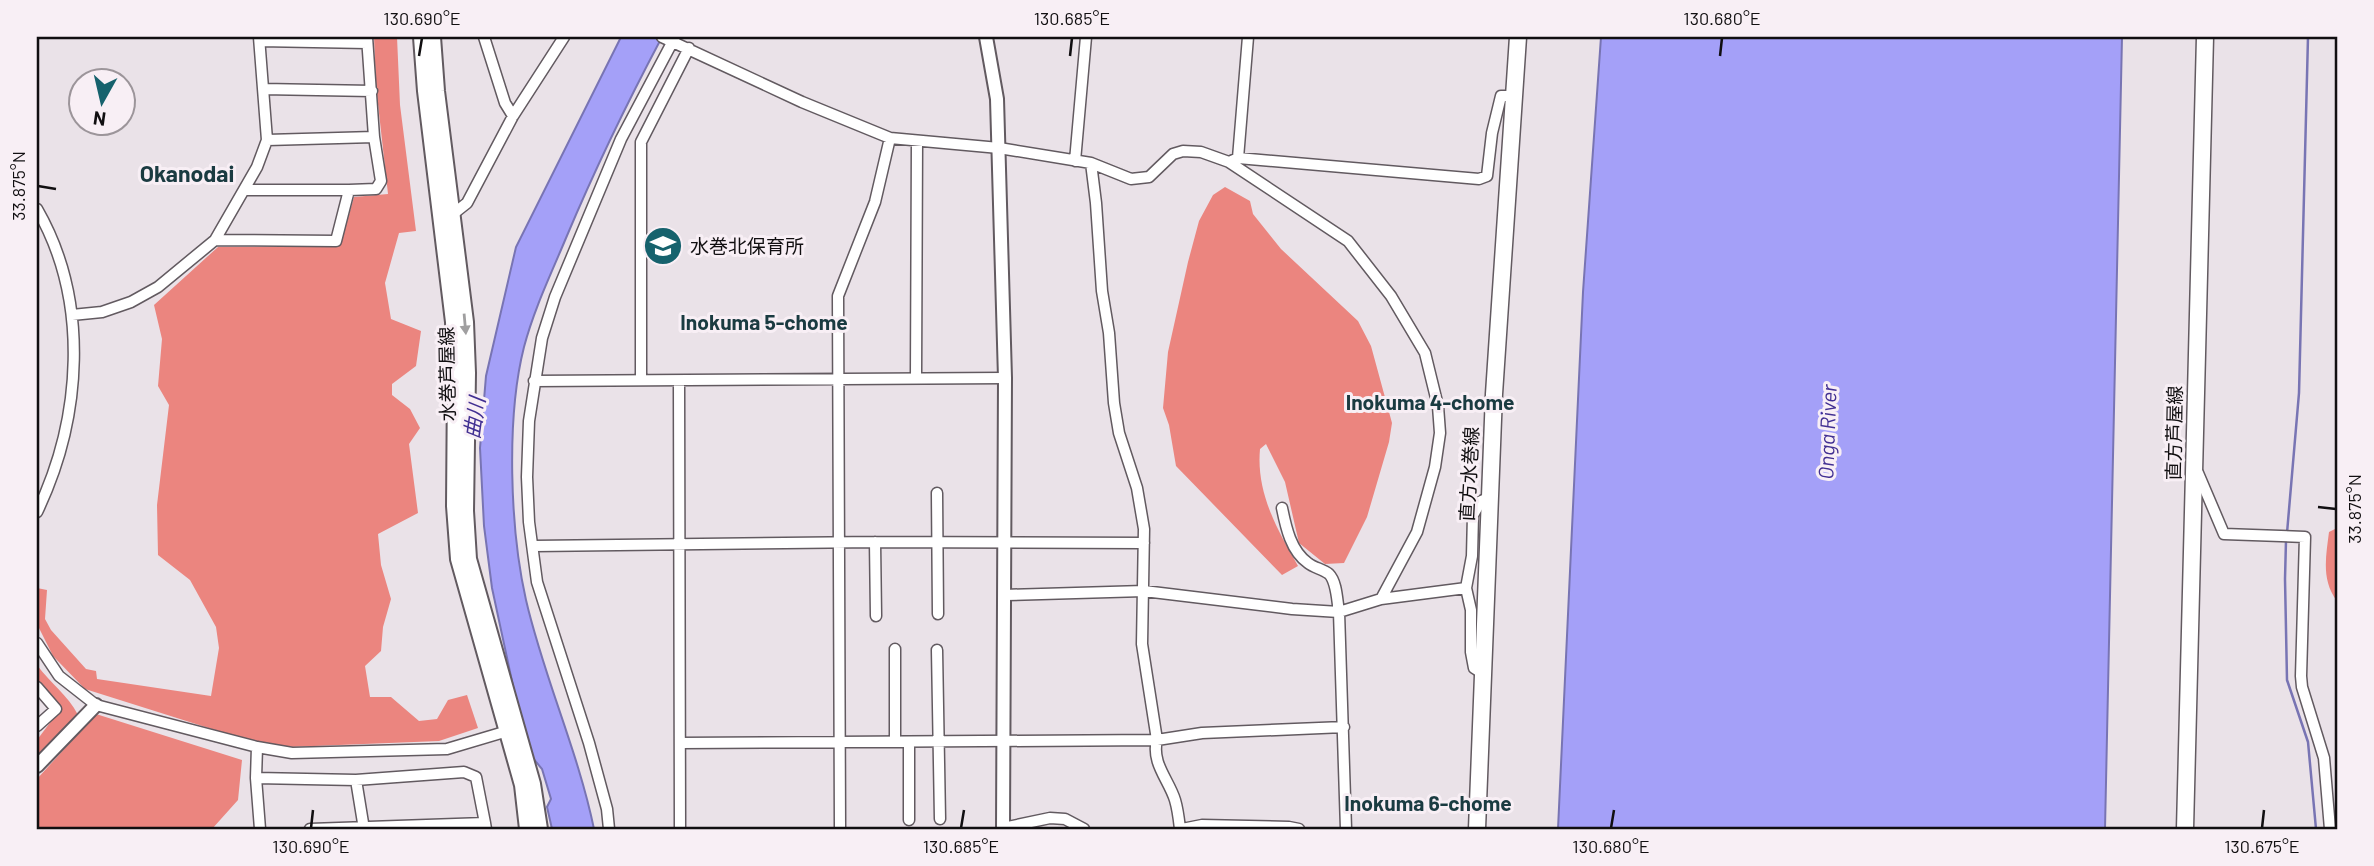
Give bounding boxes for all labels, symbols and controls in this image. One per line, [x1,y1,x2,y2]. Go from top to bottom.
text: 130.690°E [383,7,461,29]
text: 130.685°E [1034,7,1110,29]
text: 130.680°E [1683,7,1761,29]
north arrow [66,66,136,136]
text: N [92,107,107,132]
text: 33.875°N [7,151,29,221]
district label: Okanodai [140,159,234,187]
school or university icon: 水巻北保育所 [642,225,684,267]
place label: 水巻北保育所 [690,234,804,257]
district label: Inokuma 5-chome [680,309,848,334]
one-way arrow [460,313,471,335]
street label: 水巻芦屋線 [434,326,459,422]
water label: Onga River [1812,383,1841,480]
street label: 直方芦屋線 [2161,385,2186,481]
district label: Inokuma 4-chome [1346,389,1514,414]
water label: 曲川 [458,393,489,440]
street label: 直方水巻線 [1455,426,1482,522]
text: 33.875°N [2343,474,2365,544]
district label: Inokuma 6-chome [1344,790,1512,815]
text: 130.690°E [272,835,350,857]
text: 130.685°E [923,835,999,857]
text: 130.680°E [1572,835,1650,857]
text: 130.675°E [2224,835,2300,857]

